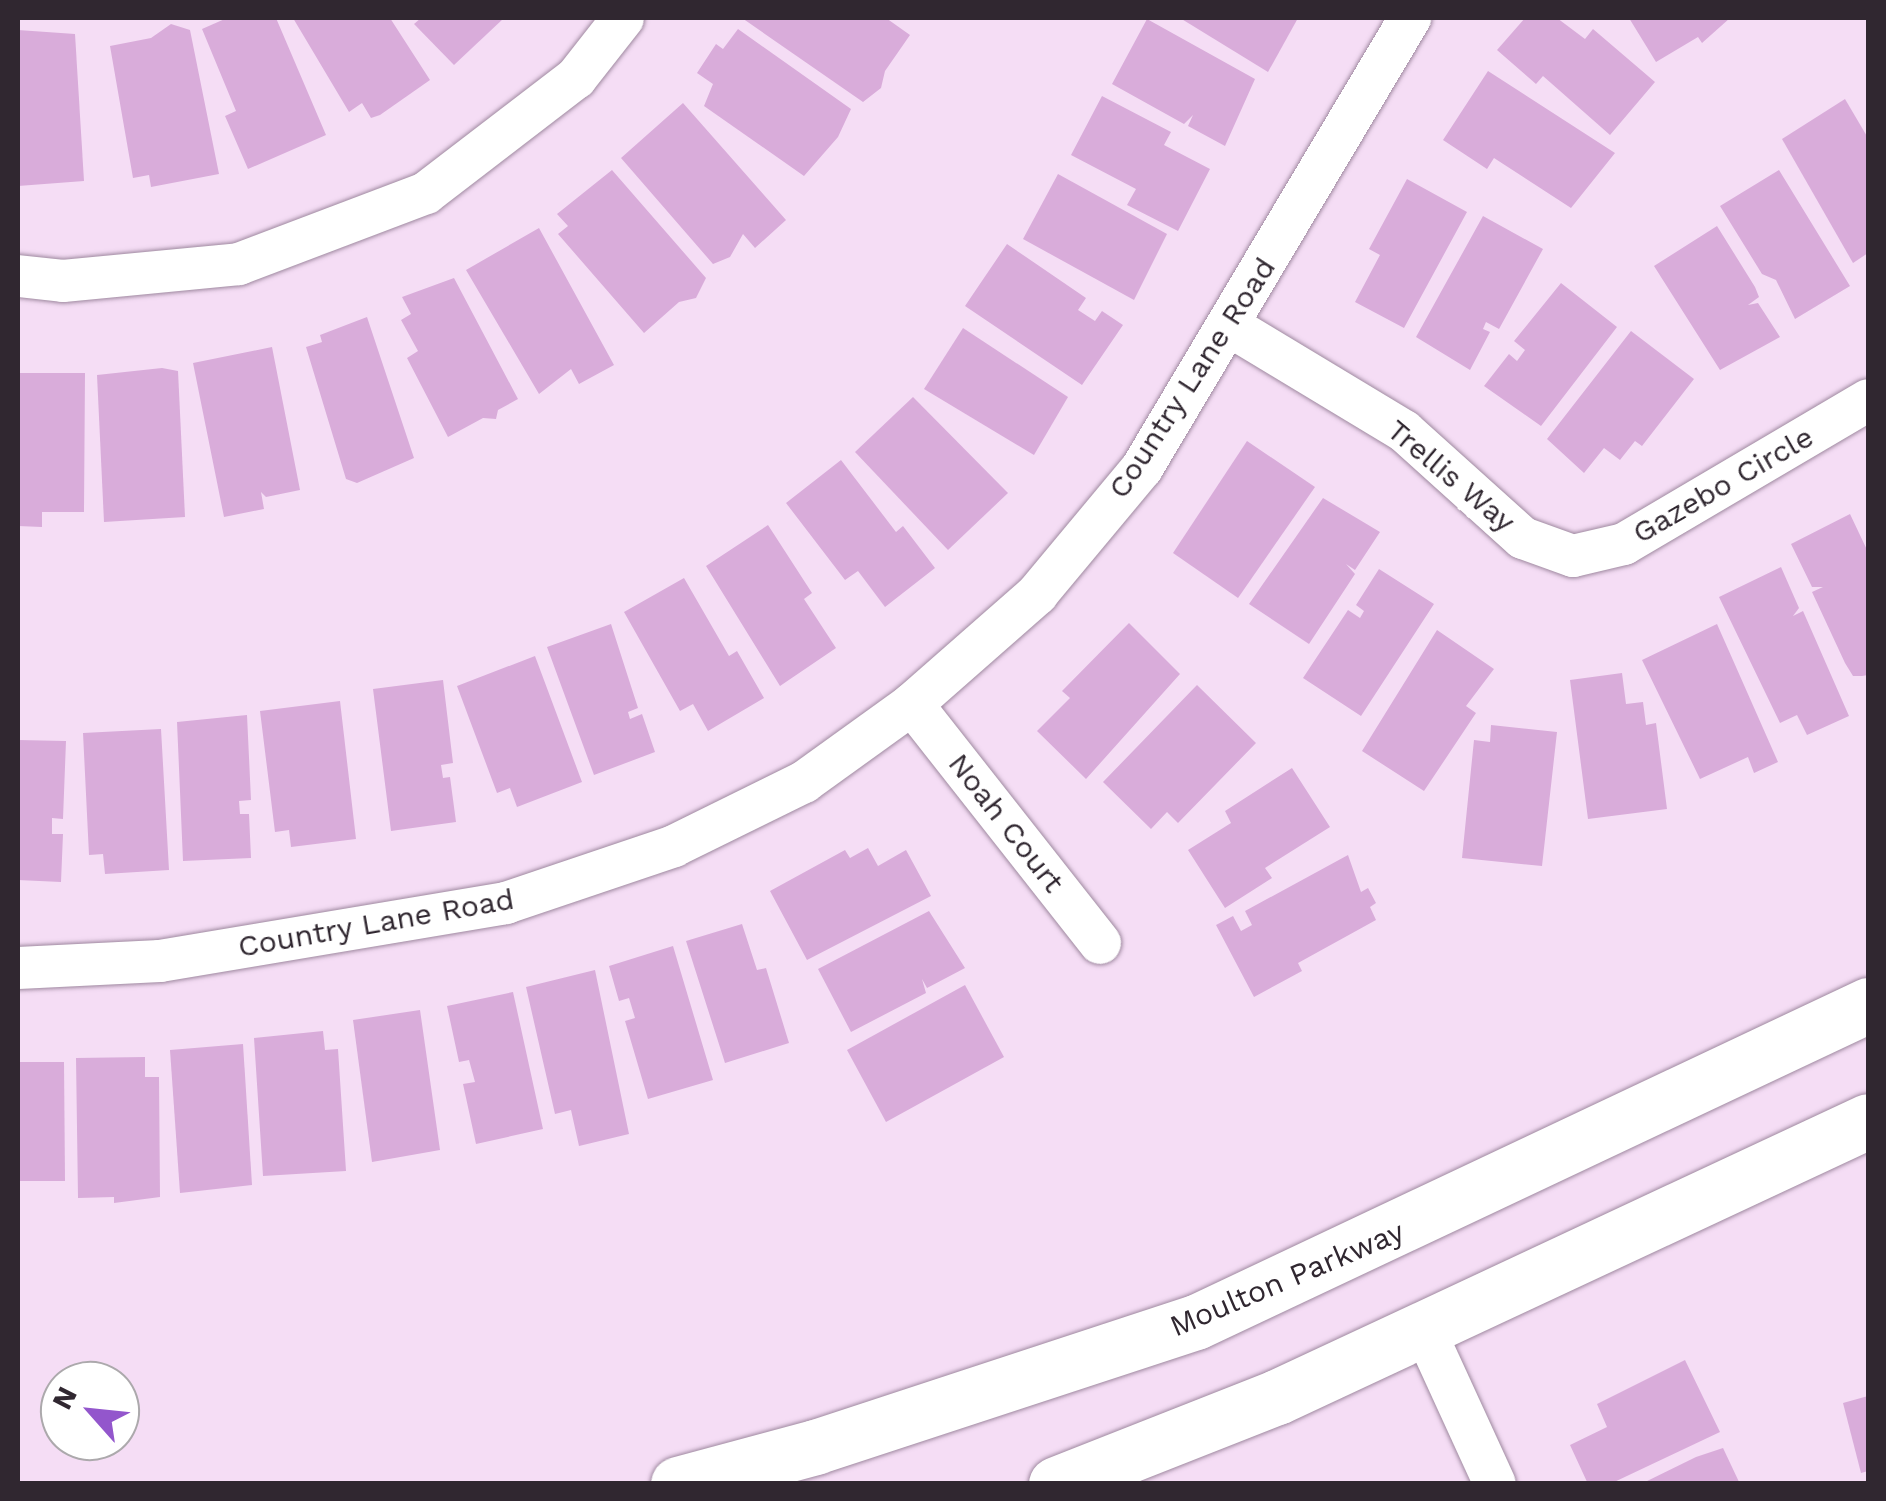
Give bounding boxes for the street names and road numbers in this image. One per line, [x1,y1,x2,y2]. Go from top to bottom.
street label: Country Lane Road [1101,251,1283,505]
street label: Trellis Way [1379,412,1523,540]
street label: Gazebo Circle [1626,419,1820,551]
street label: Noah Court [941,746,1071,900]
street label: Country Lane Road [235,881,517,965]
street label: Moulton Parkway [1165,1213,1409,1345]

